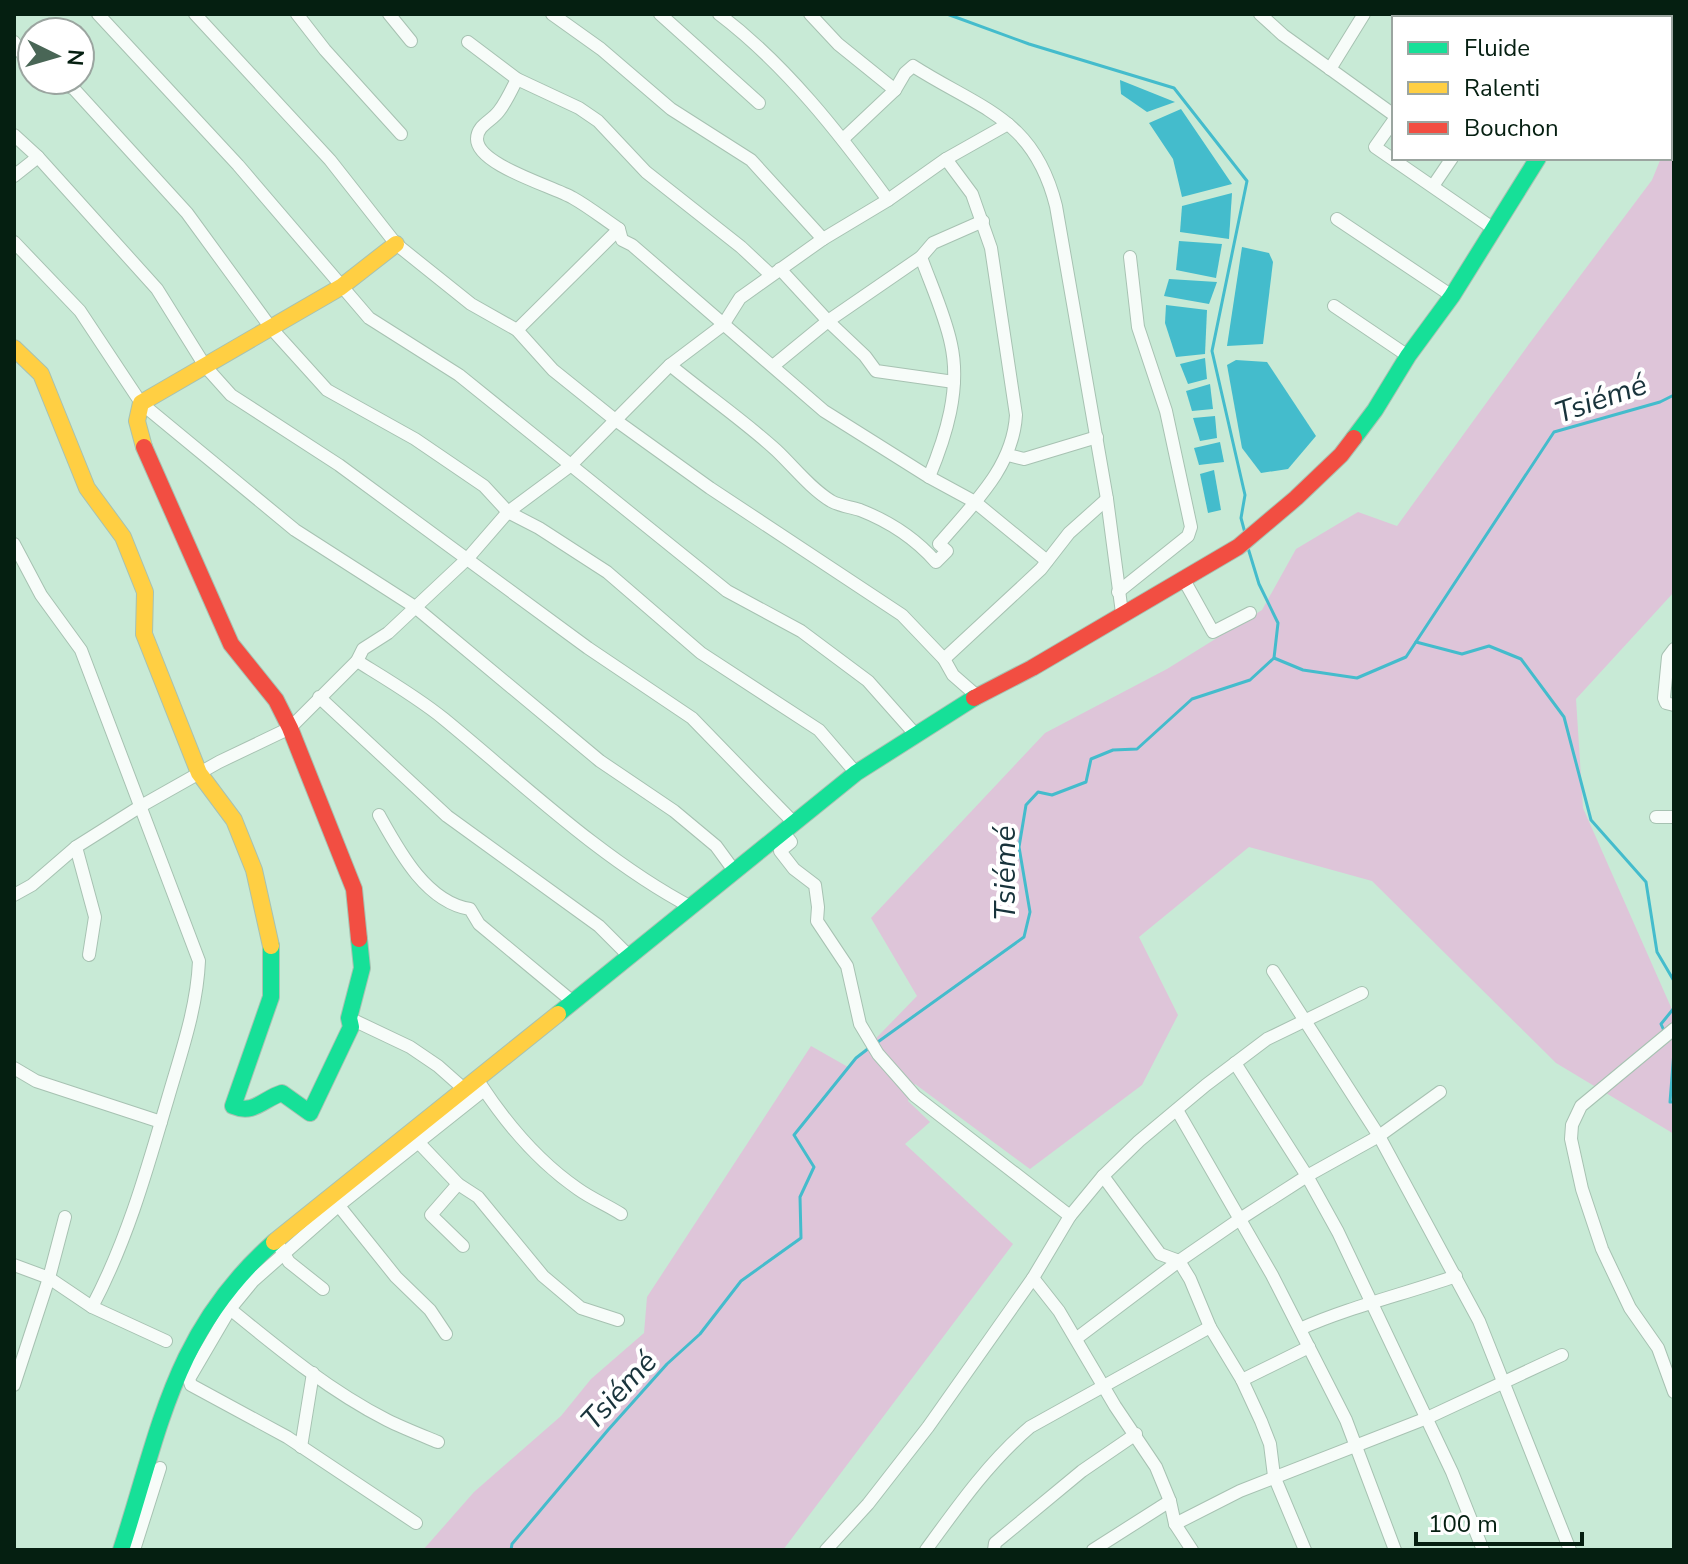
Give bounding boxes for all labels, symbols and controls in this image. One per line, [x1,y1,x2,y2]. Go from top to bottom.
north arrow [16,16,96,96]
legend [1392,16,1672,160]
text: Fluide [1464,32,1530,64]
text: N [59,48,91,67]
text: Ralenti [1464,72,1540,104]
text: Bouchon [1464,112,1559,144]
water label: Tsiémé [1550,364,1653,434]
water label: Tsiémé [985,826,1026,920]
water label: Tsiémé [572,1342,666,1440]
scale bar [1416,1496,1582,1546]
text: 100 m [1428,1508,1498,1540]

